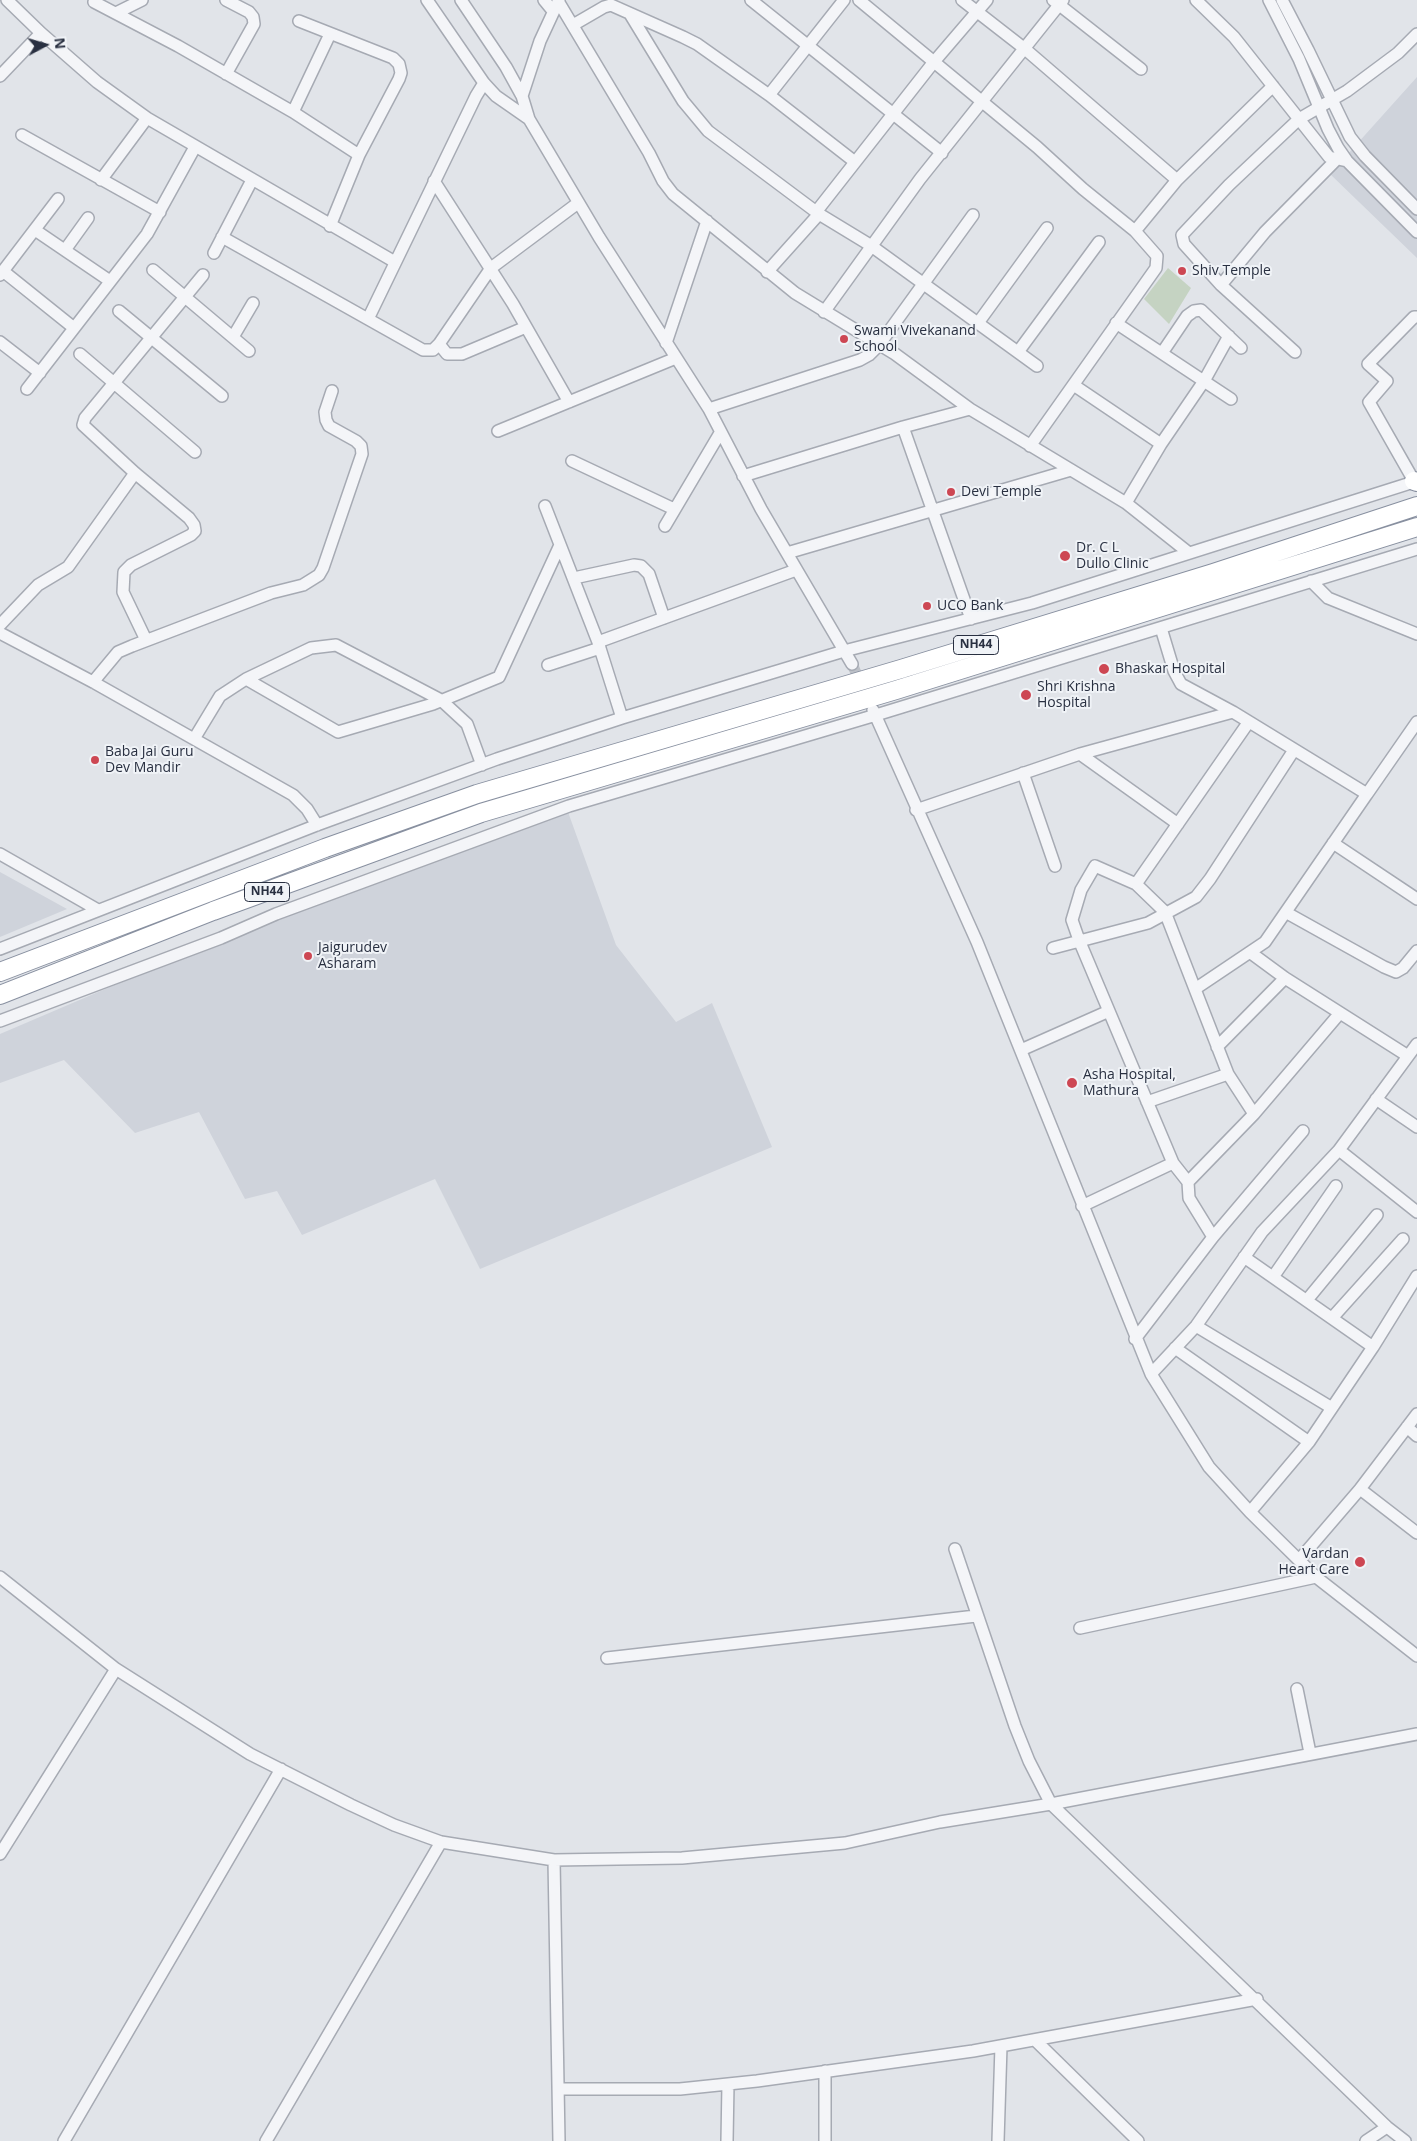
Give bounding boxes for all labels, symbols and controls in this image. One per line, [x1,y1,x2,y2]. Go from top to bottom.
north arrow [20,20,70,70]
text: N [50,37,70,50]
place label: Shiv Temple [1192,263,1271,279]
marker: Shiv Temple [1176,265,1188,277]
place label: Swami Vivekanand School [854,323,976,356]
marker: Swami Vivekanand School [838,333,850,345]
place label: Devi Temple [961,484,1042,500]
marker: Devi Temple [945,486,957,498]
place label: Dr. C L Dullo Clinic [1076,540,1149,572]
marker: Dr. C L Dullo Clinic [1058,549,1072,563]
place label: UCO Bank [937,598,1003,614]
marker: UCO Bank [921,600,933,612]
road number: NH44 [954,636,998,654]
place label: Bhaskar Hospital [1115,661,1225,677]
marker: Bhaskar Hospital [1097,662,1111,676]
place label: Shri Krishna Hospital [1037,679,1116,712]
marker: Shri Krishna Hospital [1019,688,1033,702]
place label: Baba Jai Guru Dev Mandir [105,744,194,776]
marker: Baba Jai Guru Dev Mandir [89,754,101,766]
road number: NH44 [244,882,290,902]
place label: Jaigurudev Asharam [318,940,387,972]
marker: Jaigurudev Asharam [302,950,314,962]
place label: Asha Hospital, Mathura [1083,1067,1176,1100]
marker: Asha Hospital, Mathura [1065,1076,1079,1090]
place label: Vardan Heart Care [1279,1546,1349,1578]
marker: Vardan Heart Care [1353,1555,1367,1569]

